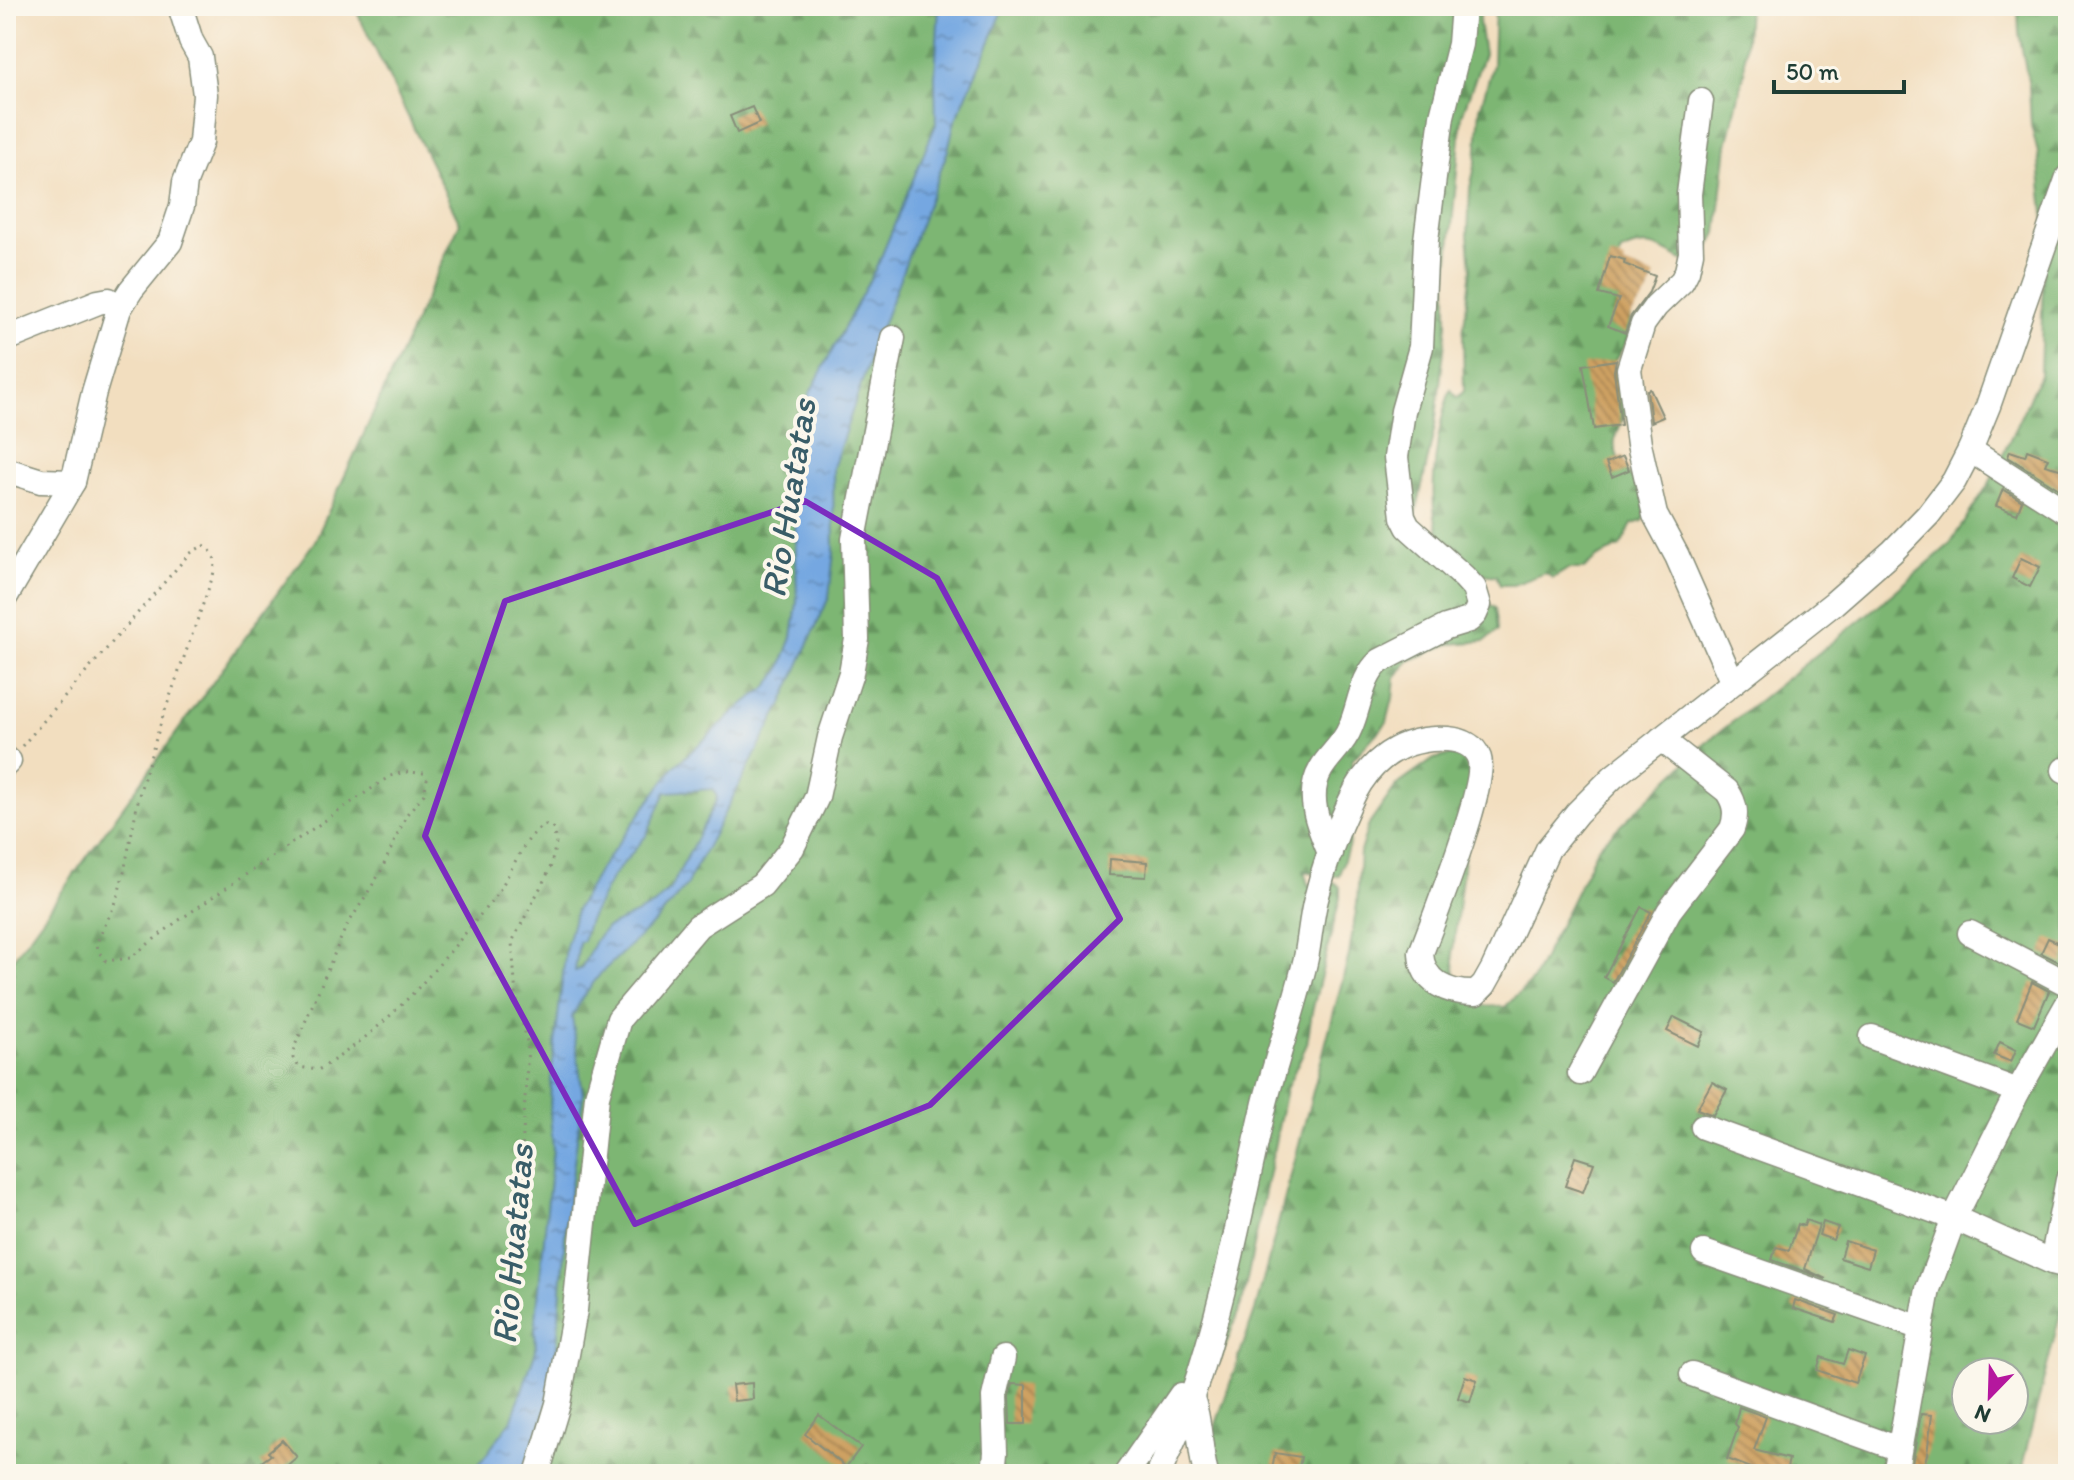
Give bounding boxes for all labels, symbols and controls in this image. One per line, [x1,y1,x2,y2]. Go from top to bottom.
scale bar [1774,44,1904,94]
text: 50 m [1786,57,1839,86]
water label: Rio Huatatas [751,394,825,600]
water label: Rio Huatatas [482,1140,542,1346]
north arrow [1950,1356,2030,1436]
text: N [1970,1399,1994,1429]

